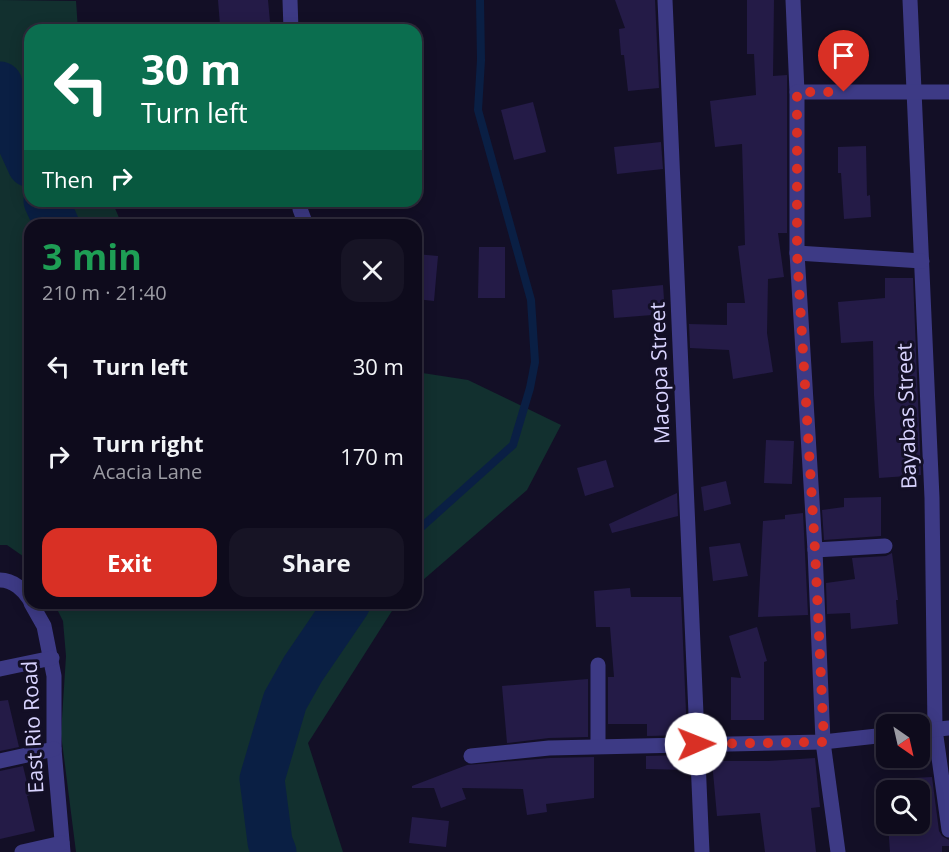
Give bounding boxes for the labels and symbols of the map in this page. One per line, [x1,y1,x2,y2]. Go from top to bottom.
pin [818,30,869,92]
street label: Macopa Street [643,302,675,444]
street label: Bayabas Street [889,343,923,490]
street label: East Rio Road [15,660,49,794]
position arrow [664,712,728,776]
north arrow [876,714,930,768]

